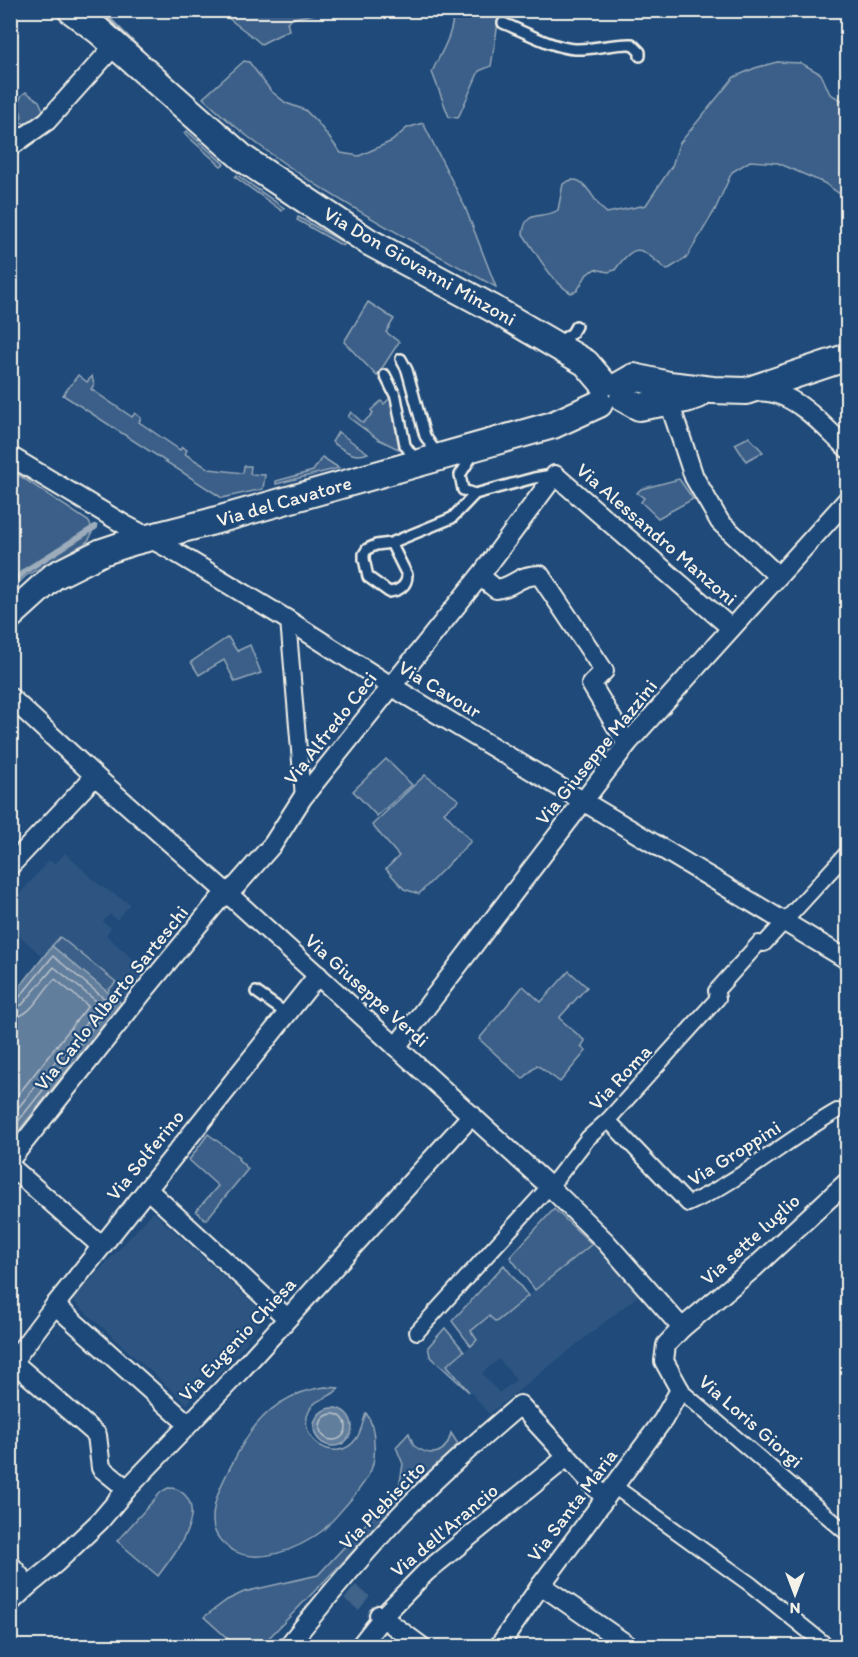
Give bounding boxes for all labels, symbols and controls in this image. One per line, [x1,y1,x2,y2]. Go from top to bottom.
street label: Via Don Giovanni Minzoni [320,201,520,331]
street label: Via Alessandro Manzoni [572,458,742,610]
street label: Via del Cavatore [214,470,354,532]
street label: Via Cavour [394,655,486,723]
street label: Via Alfredo Ceci [278,667,382,789]
street label: Via Giuseppe Mazzini [530,674,662,830]
street label: Via Carlo Alberto Sarteschi [29,901,193,1095]
street label: Via Giuseppe Verdi [300,928,434,1052]
street label: Via Roma [584,1039,657,1115]
street label: Via Solferino [101,1105,189,1205]
street label: Via Groppini [683,1115,785,1191]
street label: Via sette luglio [695,1188,805,1290]
street label: Via Eugenio Chiesa [173,1271,301,1406]
street label: Via Loris Giorgi [694,1369,808,1473]
street label: Via Santa Maria [522,1443,623,1566]
street label: Via Plebiscito [334,1455,430,1555]
street label: Via dell'Arancio [385,1478,503,1582]
north arrow [765,1564,825,1624]
text: N [790,1599,800,1618]

